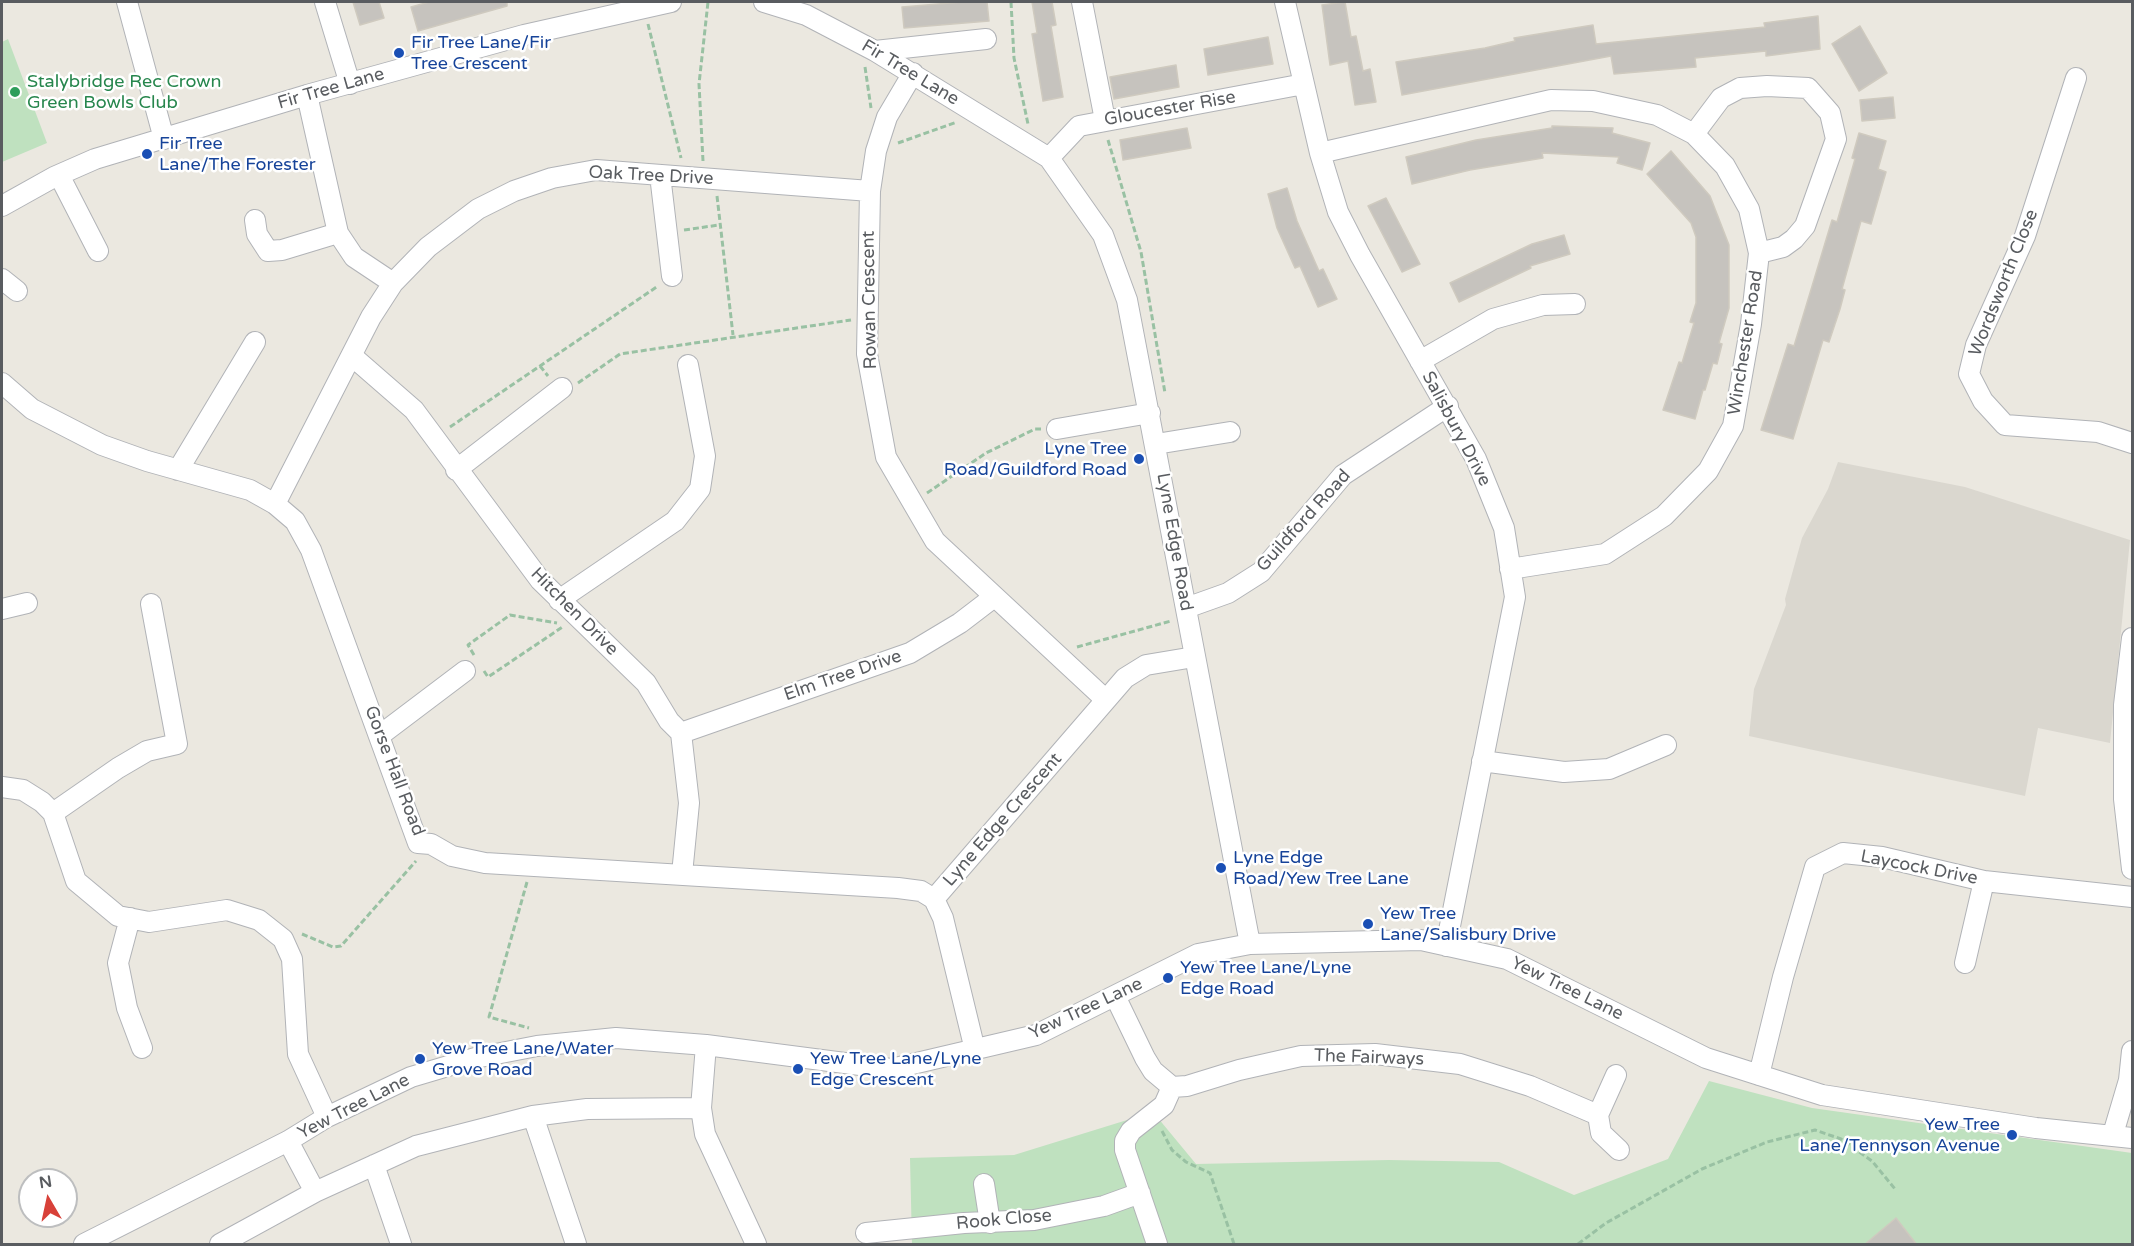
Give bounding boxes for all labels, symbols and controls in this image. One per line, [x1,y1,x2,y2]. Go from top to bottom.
place label: Fir Tree Lane/Fir Tree Crescent [411,32,551,74]
street label: Fir Tree Lane [857,35,963,111]
marker: Fir Tree Lane/Fir Tree Crescent [392,46,406,60]
street label: Fir Tree Lane [275,63,387,115]
place label: Stalybridge Rec Crown Green Bowls Club [27,71,221,113]
marker: Stalybridge Rec Crown Green Bowls Club [8,85,22,99]
street label: Gloucester Rise [1103,87,1237,131]
place label: Fir Tree Lane/The Forester [159,133,316,176]
marker: Fir Tree Lane/The Forester [140,147,154,161]
street label: Oak Tree Drive [588,162,714,190]
street label: Wordsworth Close [1965,207,2043,359]
street label: Rowan Crescent [858,230,882,370]
street label: Winchester Road [1724,269,1768,417]
street label: Salisbury Drive [1417,368,1495,490]
place label: Lyne Tree Road/Guildford Road [944,438,1127,480]
marker: Lyne Tree Road/Guildford Road [1132,452,1146,466]
street label: Guildford Road [1252,465,1356,577]
street label: Lyne Edge Road [1151,471,1197,613]
street label: Hitchen Drive [526,564,622,660]
street label: Elm Tree Drive [781,646,905,706]
street label: Gorse Hall Road [359,703,429,839]
street label: Lyne Edge Crescent [939,749,1067,891]
street label: Laycock Drive [1859,846,1979,890]
place label: Lyne Edge Road/Yew Tree Lane [1233,847,1409,890]
marker: Lyne Edge Road/Yew Tree Lane [1214,861,1228,875]
place label: Yew Tree Lane/Salisbury Drive [1380,903,1556,946]
marker: Yew Tree Lane/Salisbury Drive [1361,917,1375,931]
street label: Yew Tree Lane [1507,952,1627,1026]
place label: Yew Tree Lane/Lyne Edge Road [1180,957,1352,1000]
marker: Yew Tree Lane/Lyne Edge Road [1161,971,1175,985]
street label: Yew Tree Lane [1026,973,1146,1045]
place label: Yew Tree Lane/Water Grove Road [432,1038,614,1080]
street label: The Fairways [1314,1045,1424,1071]
place label: Yew Tree Lane/Lyne Edge Crescent [810,1048,982,1090]
marker: Yew Tree Lane/Water Grove Road [413,1052,427,1066]
marker: Yew Tree Lane/Lyne Edge Crescent [791,1062,805,1076]
street label: Yew Tree Lane [295,1070,413,1144]
place label: Yew Tree Lane/Tennyson Avenue [1799,1114,2000,1156]
marker: Yew Tree Lane/Tennyson Avenue [2005,1128,2019,1142]
north arrow [18,1168,78,1228]
text: N [38,1171,53,1193]
street label: Rook Close [955,1205,1053,1235]

